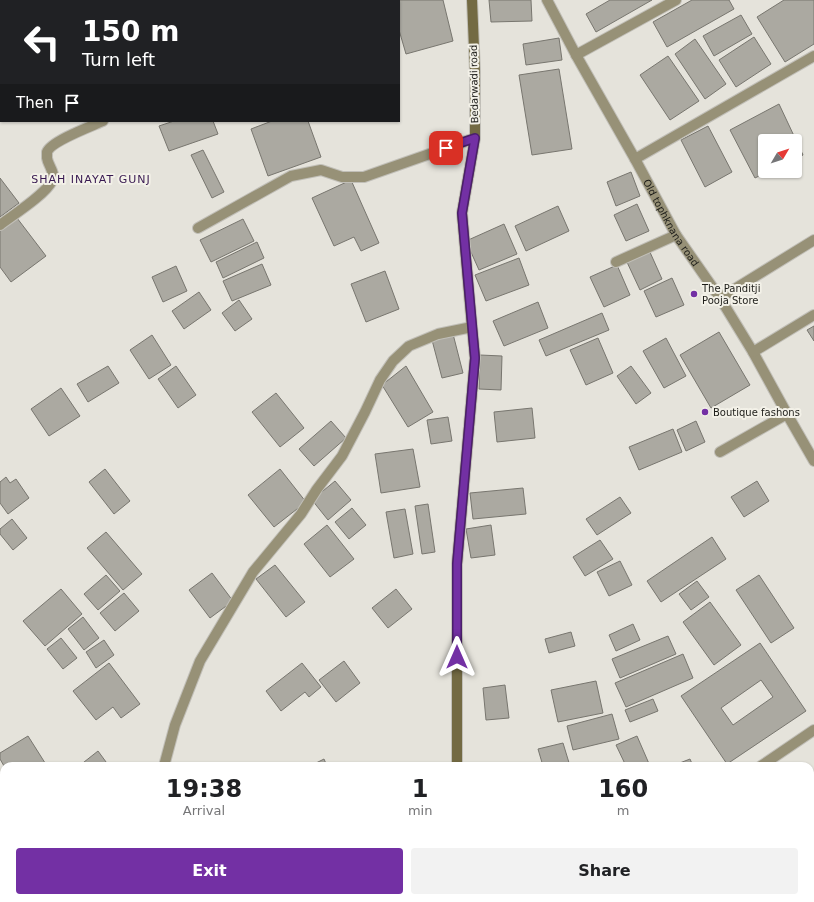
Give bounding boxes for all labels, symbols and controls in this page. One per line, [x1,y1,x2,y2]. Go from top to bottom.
text: 150 m [82,15,179,48]
icon: left [16,16,68,68]
street label: Bedarwadi road [468,45,480,123]
text: Turn left [82,49,155,70]
icon: arrive [61,92,83,114]
text: Then [16,94,53,112]
pin [429,131,463,165]
north arrow [758,134,802,178]
map controls [758,134,802,178]
icon: arrive [435,137,457,159]
district label: SHAH INAYAT GUNJ [31,173,151,186]
street label: Old tophknana road [641,177,701,268]
place label: The Panditji Pooja Store [701,283,760,306]
marker: The Panditji Pooja Store [689,289,699,299]
marker: Boutique fashons [700,407,710,417]
place label: Boutique fashons [713,407,800,418]
position arrow [436,636,478,678]
text: 19:38 [166,775,242,803]
text: 1 [412,775,428,803]
text: 160 [598,775,648,803]
text: Arrival [183,803,225,818]
text: min [408,803,432,818]
text: m [617,803,630,818]
button: Exit [16,848,403,894]
button: Share [411,848,798,894]

